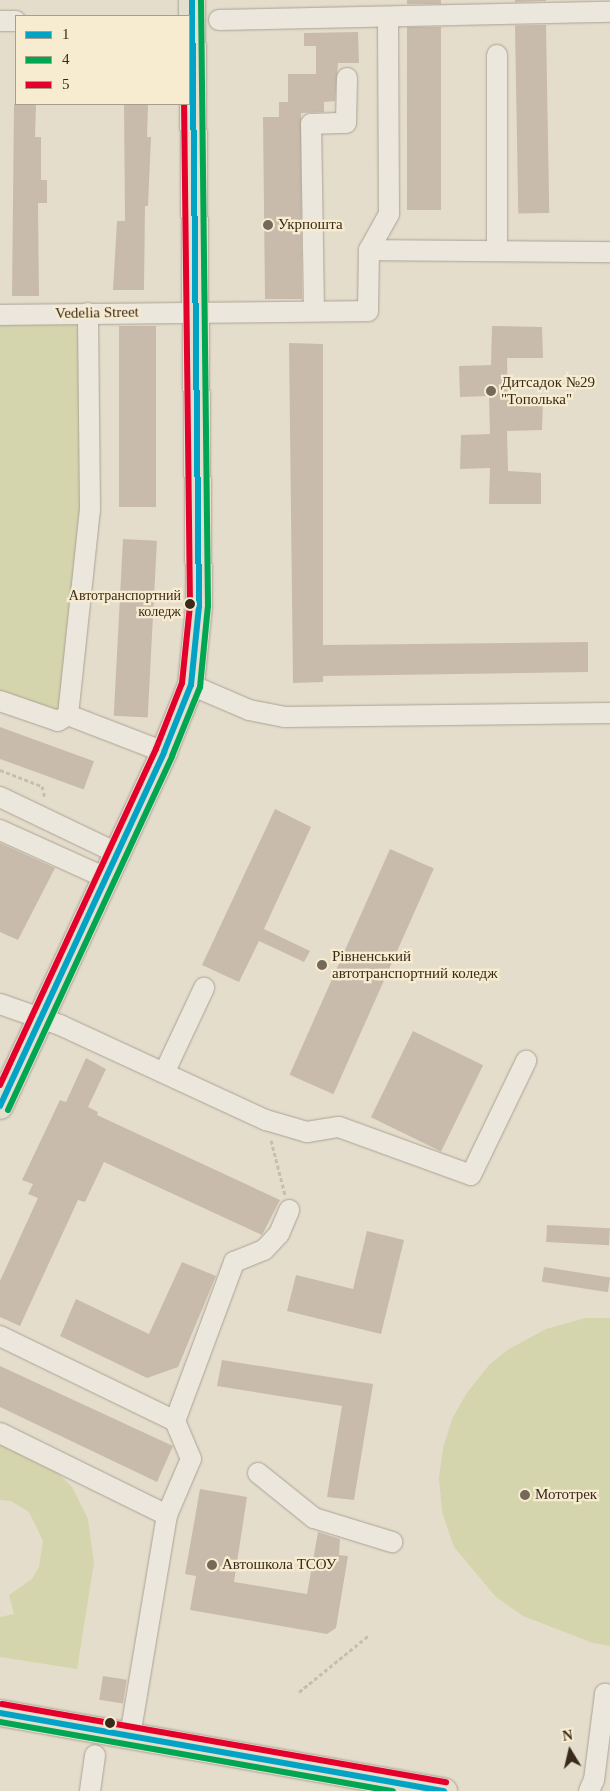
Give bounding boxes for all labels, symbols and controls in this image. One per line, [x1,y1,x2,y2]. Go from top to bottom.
legend [15,15,190,105]
text: 1 [62,26,70,42]
text: 4 [62,51,70,67]
text: 5 [62,76,70,92]
place label: Укрпошта [278,216,343,234]
marker: Укрпошта [262,219,274,231]
street label: Vedelia Street [55,303,139,323]
place label: Дитсадок №29 "Тополька" [501,373,595,408]
marker: Дитсадок №29 "Тополька" [485,385,497,397]
place label: Автотранспортний коледж [69,588,181,620]
marker: Автотранспортний коледж [185,599,195,609]
place label: Рівненський автотранспортний коледж [332,947,498,982]
marker: Рівненський автотранспортний коледж [316,959,328,971]
place label: Мототрек [535,1486,597,1504]
marker: Мототрек [519,1489,531,1501]
place label: Автошкола ТСОУ [222,1556,336,1574]
marker: Автошкола ТСОУ [206,1559,218,1571]
unlabelled marker [105,1718,115,1728]
north arrow [545,1726,595,1776]
text: N [561,1727,574,1744]

